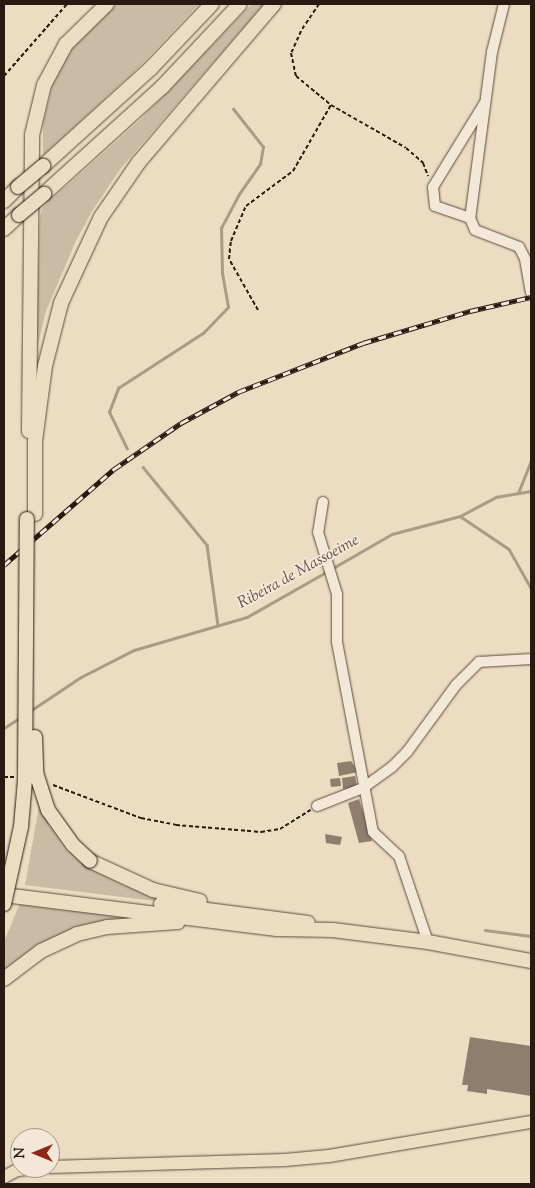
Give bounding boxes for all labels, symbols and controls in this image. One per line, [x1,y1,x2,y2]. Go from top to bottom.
water label: Ribeira de Massoeime [235,532,363,614]
north arrow [10,1128,60,1178]
text: N [11,1147,31,1159]

